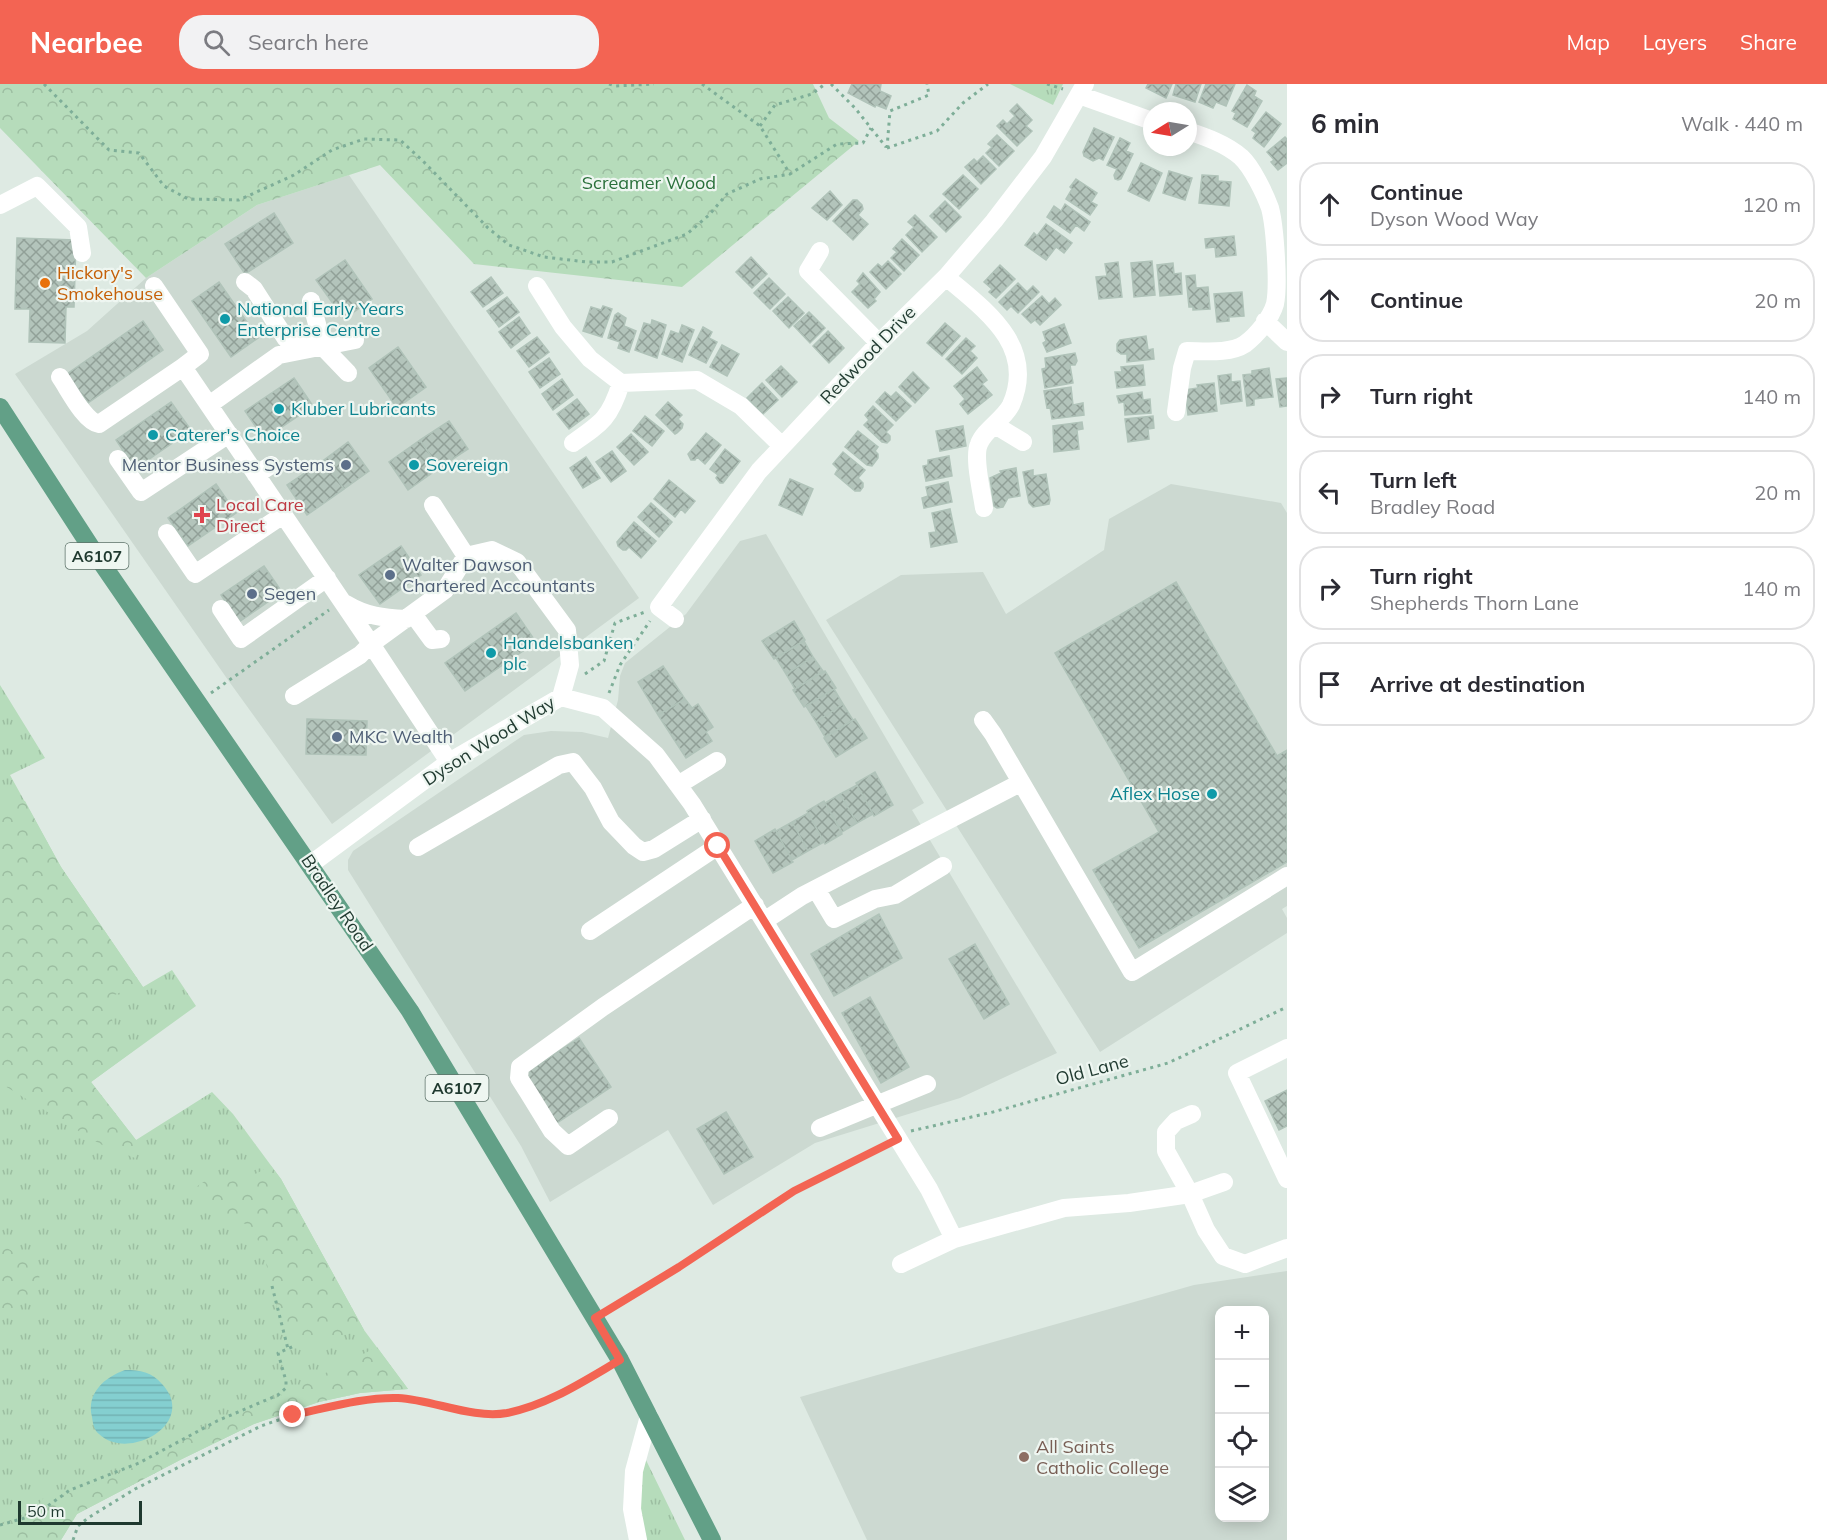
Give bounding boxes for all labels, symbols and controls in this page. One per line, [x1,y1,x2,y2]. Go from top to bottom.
search box [179,15,599,69]
text: Nearbee [30,25,143,60]
icon: search [200,26,233,59]
text: Search here [248,28,369,56]
text: Map [1567,29,1610,55]
text: Layers [1643,29,1707,55]
text: Share [1740,29,1797,55]
north arrow [1143,102,1197,156]
text: 6 min [1311,107,1380,140]
text: Walk · 440 m [1681,111,1803,136]
park label: Screamer Wood [582,171,716,194]
text: Continue [1370,178,1463,206]
icon: ahead [1313,188,1346,221]
text: 120 m [1742,192,1801,217]
text: Dyson Wood Way [1370,206,1538,231]
place label: Hickory's Smokehouse [57,261,163,305]
marker: Hickory's Smokehouse [38,276,52,290]
icon: ahead [1313,284,1346,317]
text: Continue [1370,286,1463,314]
text: 20 m [1754,288,1801,313]
place label: National Early Years Enterprise Centre [237,297,404,341]
street label: Redwood Drive [815,301,920,409]
marker: National Early Years Enterprise Centre [218,312,232,326]
icon: right [1313,380,1346,413]
text: Turn right [1370,382,1473,410]
text: 140 m [1742,384,1801,409]
place label: Kluber Lubricants [291,397,436,420]
marker: Kluber Lubricants [272,402,286,416]
place label: Caterer's Choice [165,423,300,446]
marker: Caterer's Choice [146,428,160,442]
place label: Mentor Business Systems [122,453,334,476]
place label: Sovereign [426,453,508,476]
marker: Mentor Business Systems [339,458,353,472]
marker: Sovereign [407,458,421,472]
text: Turn left [1370,466,1457,494]
icon: left [1313,476,1346,509]
text: 20 m [1754,480,1801,505]
place label: Local Care Direct [216,493,304,537]
text: Bradley Road [1370,494,1495,519]
marker: Local Care Direct [193,506,211,524]
road number: A6107 [66,543,128,569]
place label: Walter Dawson Chartered Accountants [402,553,595,597]
text: Turn right [1370,562,1473,590]
marker: Walter Dawson Chartered Accountants [383,568,397,582]
icon: right [1313,572,1346,605]
text: 140 m [1742,576,1801,601]
place label: Segen [264,582,316,605]
marker: Segen [245,587,259,601]
text: Shepherds Thorn Lane [1370,590,1579,615]
place label: Handelsbanken plc [503,631,633,675]
marker: Handelsbanken plc [484,646,498,660]
icon: arrive [1313,668,1346,701]
text: Arrive at destination [1370,670,1585,698]
street label: Dyson Wood Way [418,690,559,790]
place label: MKC Wealth [349,725,453,748]
marker: MKC Wealth [330,730,344,744]
place label: Aflex Hose [1110,782,1200,805]
marker: Aflex Hose [1205,787,1219,801]
route start [704,832,730,858]
street label: Bradley Road [296,850,378,956]
street label: Old Lane [1053,1049,1131,1090]
road number: A6107 [426,1075,488,1101]
map controls [1215,1306,1269,1522]
button: + [1215,1306,1269,1360]
button: − [1215,1360,1269,1414]
route end [279,1401,305,1427]
button: locate [1215,1414,1269,1468]
place label: All Saints Catholic College [1036,1435,1169,1479]
marker: All Saints Catholic College [1017,1450,1031,1464]
button: layers [1215,1468,1269,1522]
scale bar [18,1498,142,1526]
text: 50 m [27,1501,64,1521]

